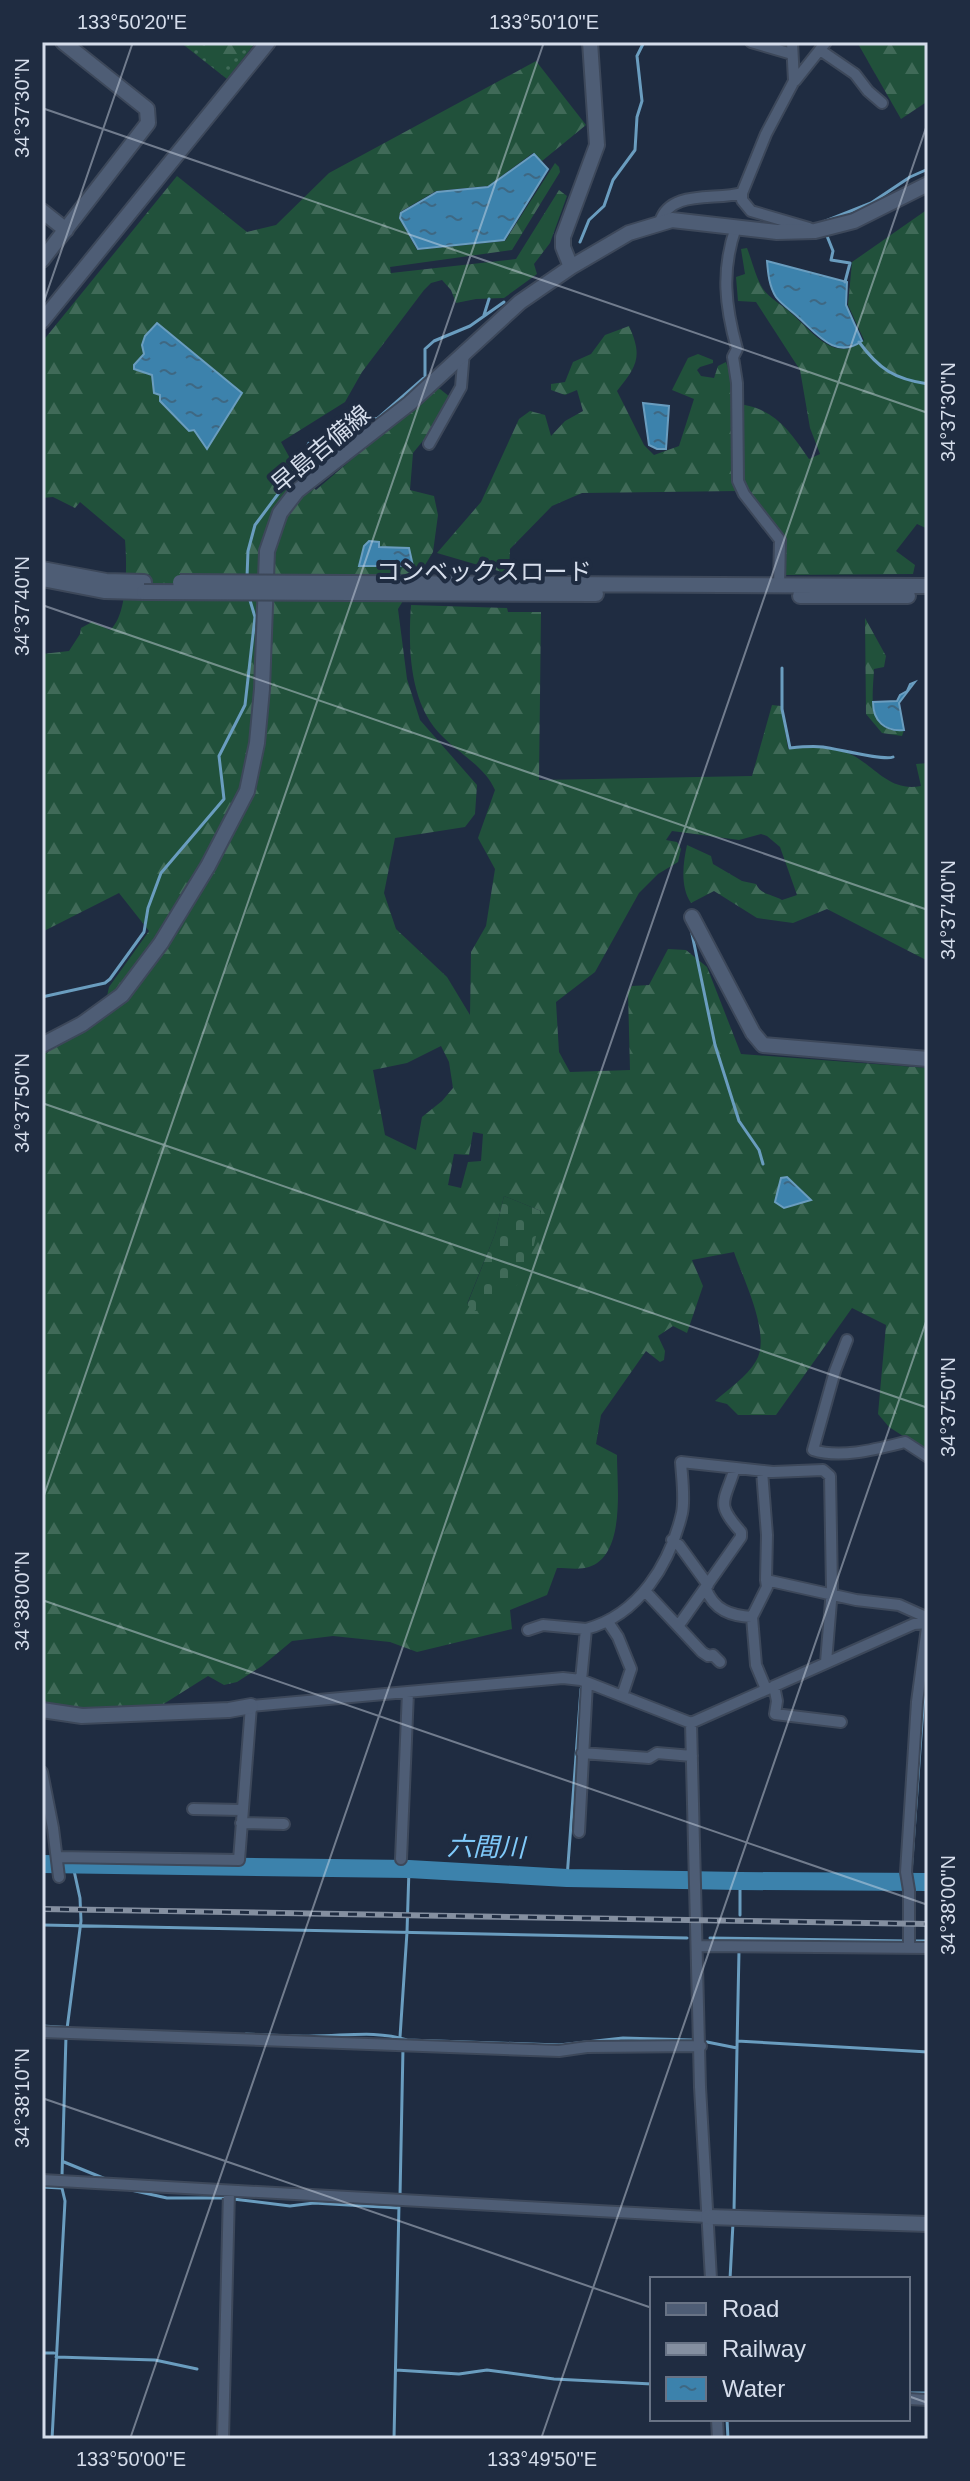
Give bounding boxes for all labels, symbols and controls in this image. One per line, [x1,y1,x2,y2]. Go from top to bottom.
text: 133°50'20"E [77,11,187,33]
text: 133°50'10"E [489,11,599,33]
text: 34°37'30"N [11,58,33,158]
text: 34°37'30"N [937,362,959,462]
street label: 早島吉備線 [266,400,375,498]
text: 34°37'40"N [11,556,33,656]
street label: コンベックスロード [376,558,592,585]
text: 34°37'40"N [937,860,959,960]
text: 34°37'50"N [11,1053,33,1153]
text: 34°37'50"N [937,1357,959,1457]
text: 34°38'00"N [11,1551,33,1651]
water label: 六間川 [447,1831,528,1863]
text: 34°38'00"N [937,1855,959,1955]
text: 34°38'10"N [11,2048,33,2148]
legend [650,2277,910,2421]
text: Road [722,2295,779,2322]
text: Railway [722,2335,806,2362]
text: Water [722,2375,785,2402]
text: 133°50'00"E [76,2448,186,2470]
text: 133°49'50"E [487,2448,597,2470]

